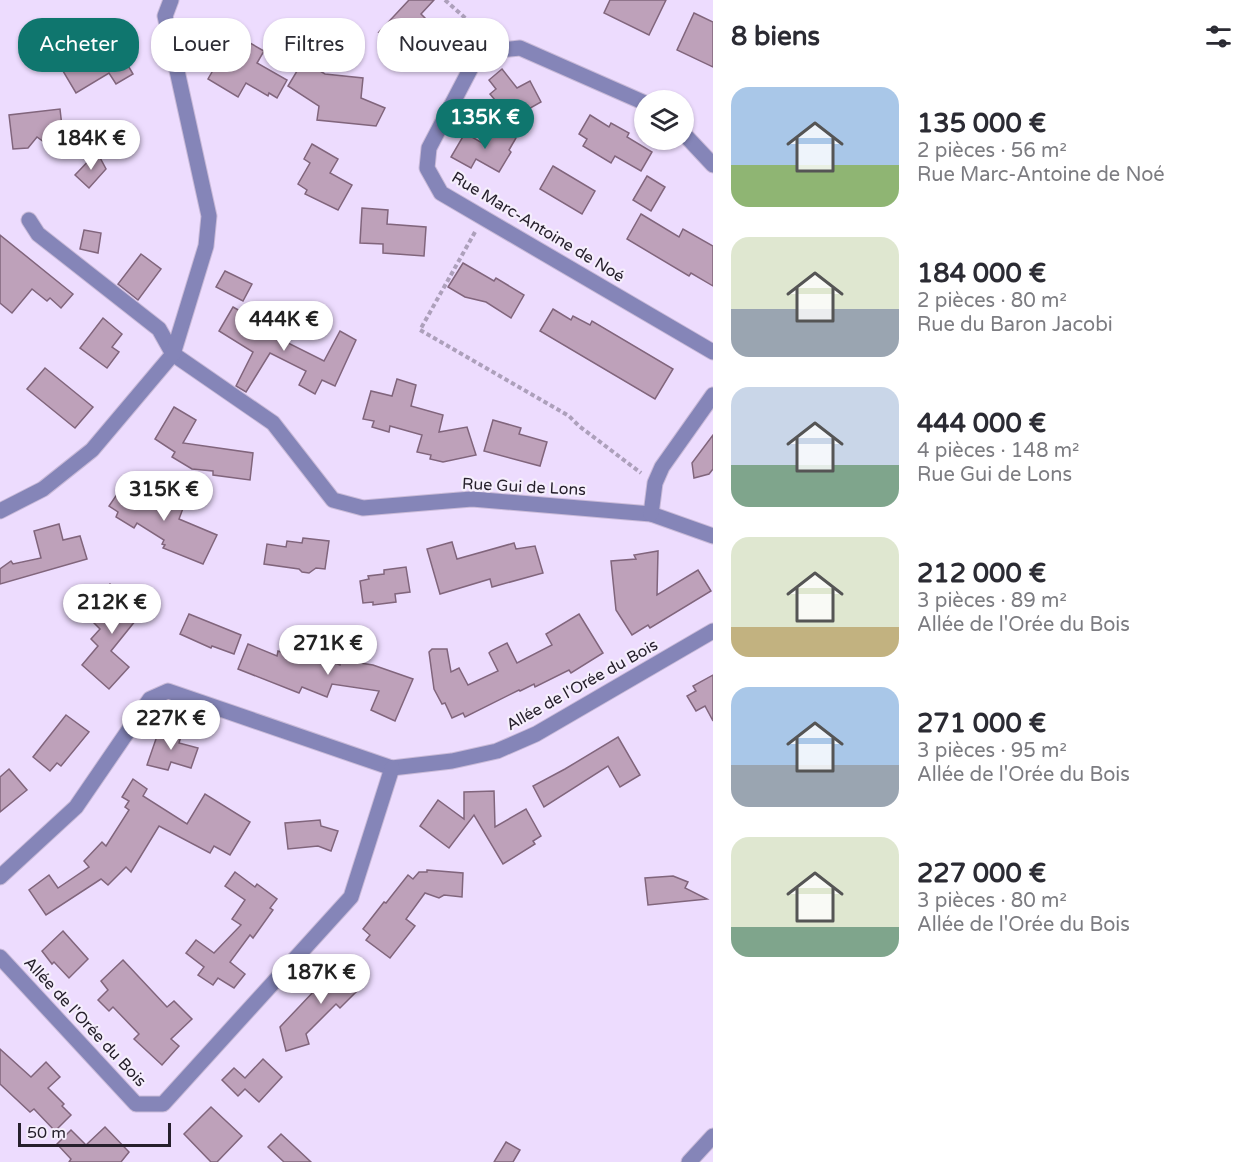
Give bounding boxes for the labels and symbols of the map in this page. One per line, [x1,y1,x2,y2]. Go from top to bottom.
pin: 135K € [436,99,534,150]
pin: 184K € [42,120,140,171]
street label: Rue Marc-Antoine de Noé [448,167,628,287]
pin: 444K € [235,301,333,352]
pin: 315K € [115,471,213,522]
street label: Rue Gui de Lons [462,474,586,500]
pin: 212K € [63,584,161,635]
pin: 271K € [279,625,377,676]
street label: Allée de l'Orée du Bois [503,635,661,735]
pin: 227K € [122,700,220,751]
street label: Allée de l'Orée du Bois [20,953,150,1091]
pin: 187K € [272,954,370,1005]
scale bar [18,1120,171,1148]

